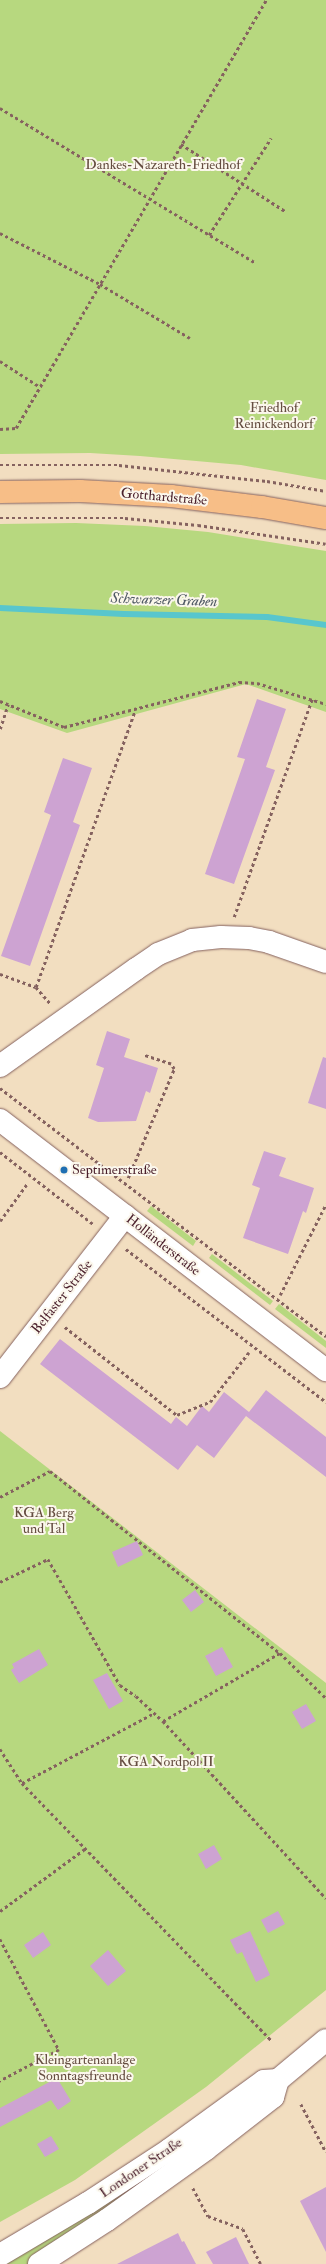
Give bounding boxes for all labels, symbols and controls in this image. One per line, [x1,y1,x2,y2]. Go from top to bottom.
park label: Dankes-Nazareth-Friedhof [85,157,241,173]
park label: Friedhof Reinickendorf [235,400,313,432]
street label: Gotthardstraße [120,485,208,509]
water label: Schwarzer Graben [110,589,218,611]
place label: Septimerstraße [72,1162,157,1178]
marker: Septimerstraße [59,1165,69,1175]
street label: Holländerstraße [122,1211,204,1279]
street label: Belfaster Straße [28,1257,96,1337]
park label: KGA Berg und Tal [14,1505,74,1538]
park label: KGA Nordpol II [118,1754,214,1770]
park label: Kleingartenanlage Sonntagsfreunde [35,2052,135,2084]
street label: Londoner Straße [97,2134,185,2202]

